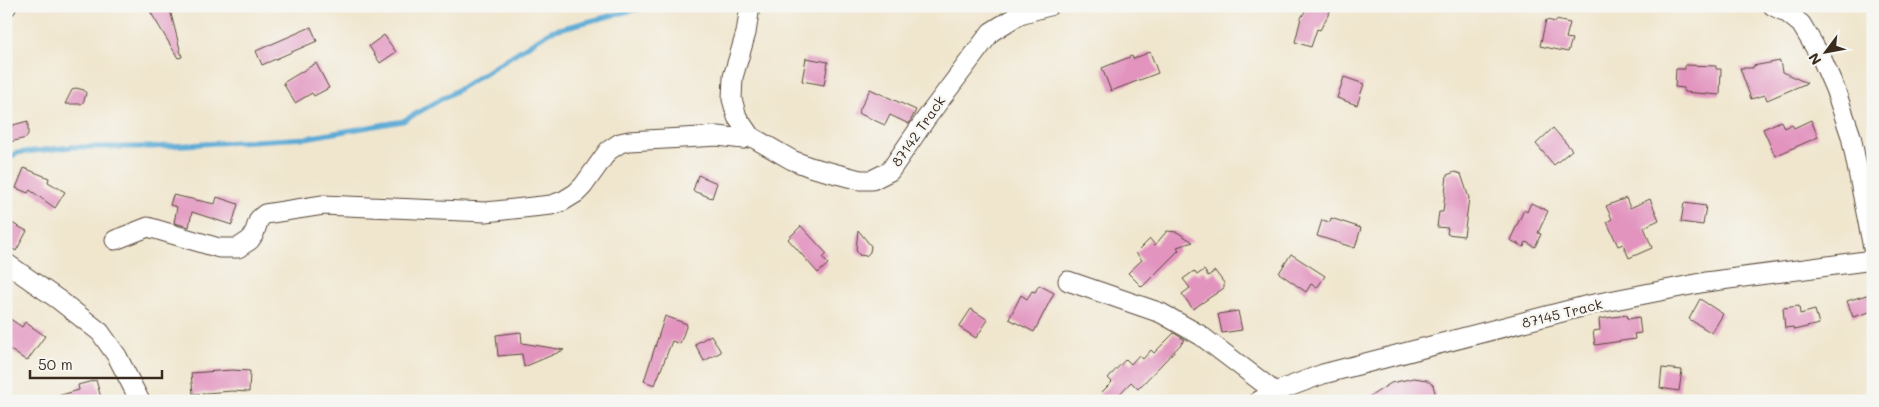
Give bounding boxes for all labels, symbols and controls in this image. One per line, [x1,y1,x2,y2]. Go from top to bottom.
north arrow [1802,28,1852,78]
text: N [1804,50,1825,69]
street label: 87142 Track [887,92,949,170]
street label: 87145 Track [1520,294,1604,332]
scale bar [30,347,162,379]
text: 50 m [38,354,73,374]

